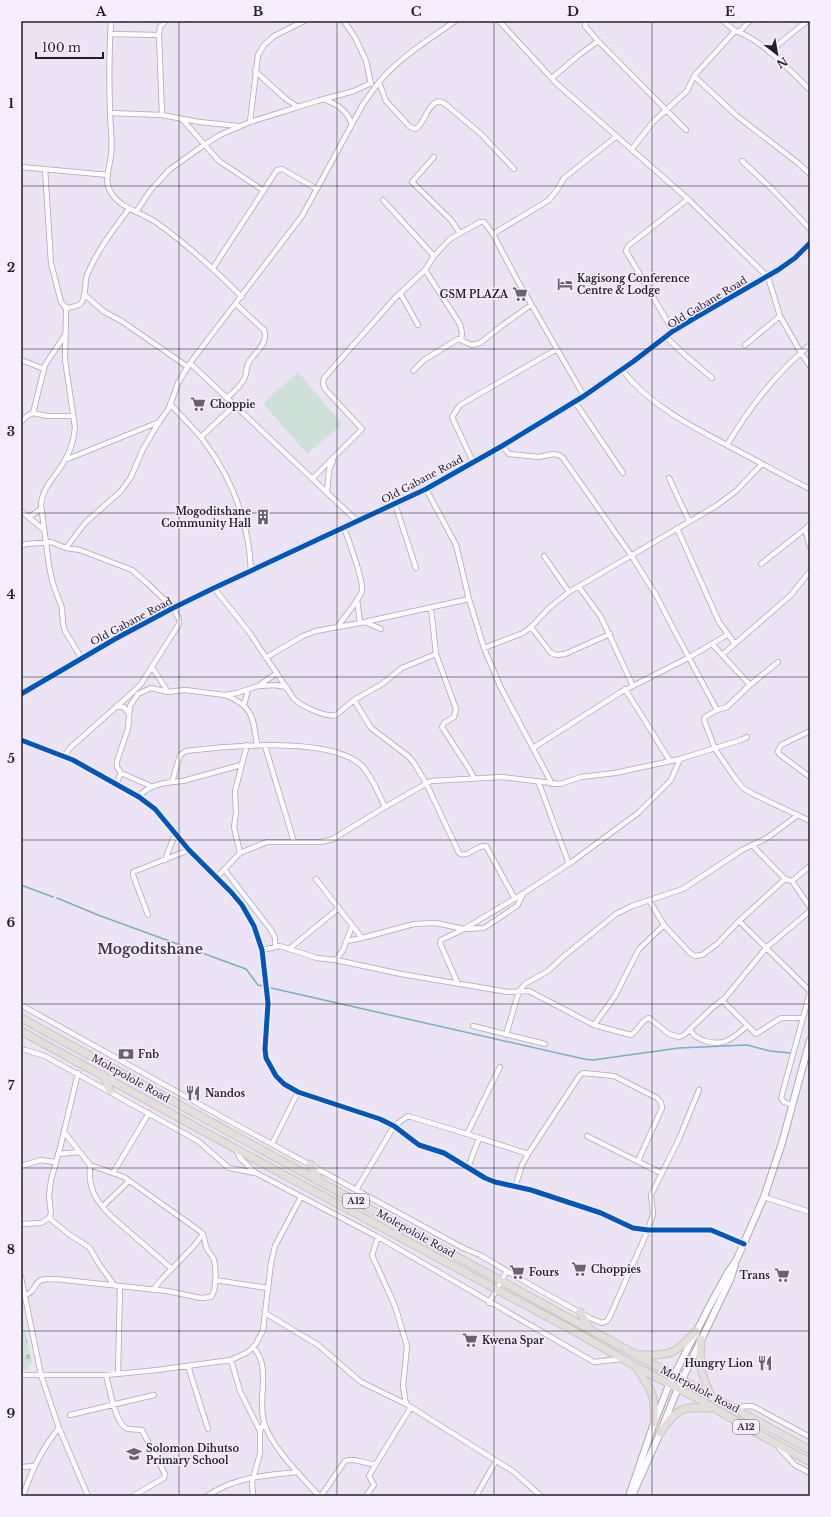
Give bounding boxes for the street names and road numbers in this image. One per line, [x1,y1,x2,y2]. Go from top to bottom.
street label: Old Gabane Road [665,273,750,331]
street label: Old Gabane Road [379,452,466,506]
street label: Old Gabane Road [88,594,175,648]
street label: Molepolole Road [89,1051,172,1106]
road number: A12 [343,1194,369,1208]
street label: Molepolole Road [374,1206,457,1261]
street label: Molepolole Road [658,1363,742,1416]
road number: A12 [733,1420,759,1434]

